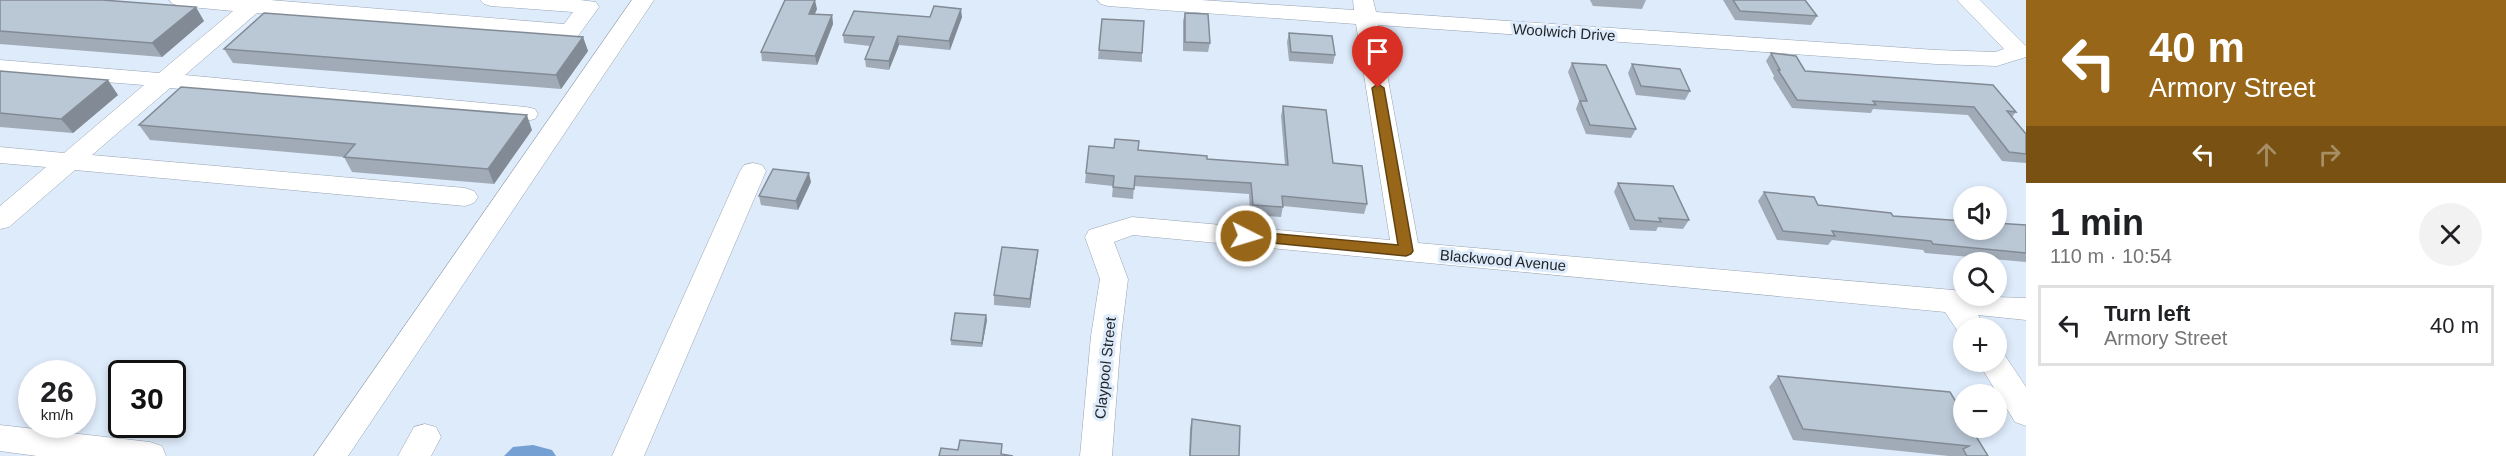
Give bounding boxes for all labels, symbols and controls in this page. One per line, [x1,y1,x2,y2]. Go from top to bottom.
street label: Woolwich Drive [1512,20,1616,44]
icon: left [2050,24,2128,102]
text: 40 m [2149,24,2245,71]
pin [1352,26,1403,88]
icon: arrive [1361,35,1394,68]
text: Armory Street [2149,73,2316,103]
icon: left [2187,138,2220,171]
icon: ahead [2250,138,2283,171]
icon: right [2313,138,2346,171]
map controls [1953,186,2007,438]
button: sound [1953,186,2007,240]
text: 1 min [2050,202,2144,243]
button: close [2419,203,2482,266]
position arrow [1214,204,1278,268]
text: 110 m · 10:54 [2050,245,2172,267]
street label: Blackwood Avenue [1439,246,1567,274]
button: search [1953,252,2007,306]
text: Turn left [2104,301,2190,326]
icon: left [2053,309,2086,342]
text: 40 m [2430,313,2479,338]
street label: Claypool Street [1091,315,1119,420]
button: + [1953,318,2007,372]
text: Armory Street [2104,327,2227,349]
speed limit sign: 30 [108,360,186,438]
text: 26 [40,375,74,408]
button: − [1953,384,2007,438]
text: km/h [41,406,73,423]

